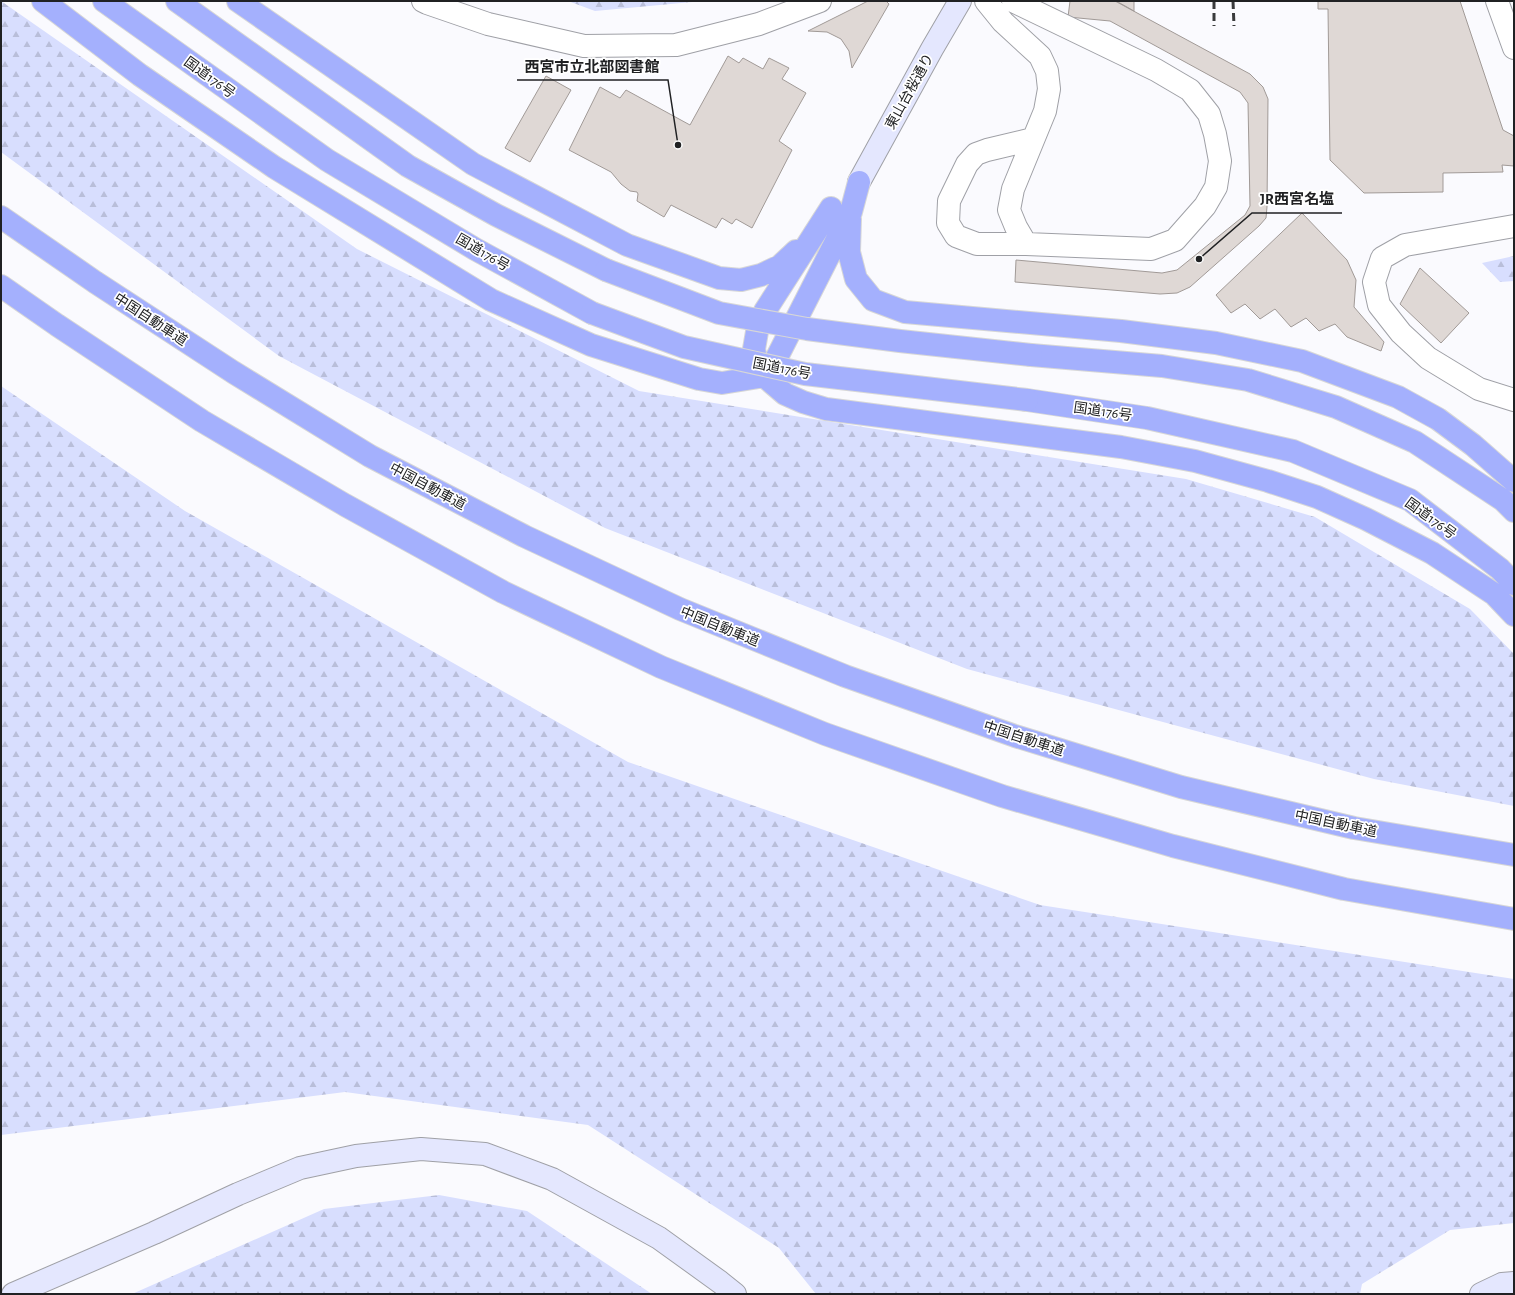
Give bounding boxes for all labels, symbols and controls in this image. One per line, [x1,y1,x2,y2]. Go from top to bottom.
street label: 東山台桜通り [882,50,936,132]
callout: 西宮市立北部図書館 [517,53,668,80]
street label: 国道176号 [181,54,238,101]
text: 西宮市立北部図書館 [524,59,660,75]
callout: JR西宮名塩 [1252,186,1342,213]
text: JR西宮名塩 [1260,190,1334,207]
street label: 国道176号 [453,231,512,274]
street label: 中国自動車道 [111,290,190,349]
street label: 国道176号 [751,355,812,382]
street label: 国道176号 [1073,400,1133,423]
street label: 中国自動車道 [387,460,468,513]
street label: 国道176号 [1402,495,1459,542]
street label: 中国自動車道 [678,604,762,649]
street label: 中国自動車道 [982,718,1066,759]
street label: 中国自動車道 [1293,807,1379,840]

